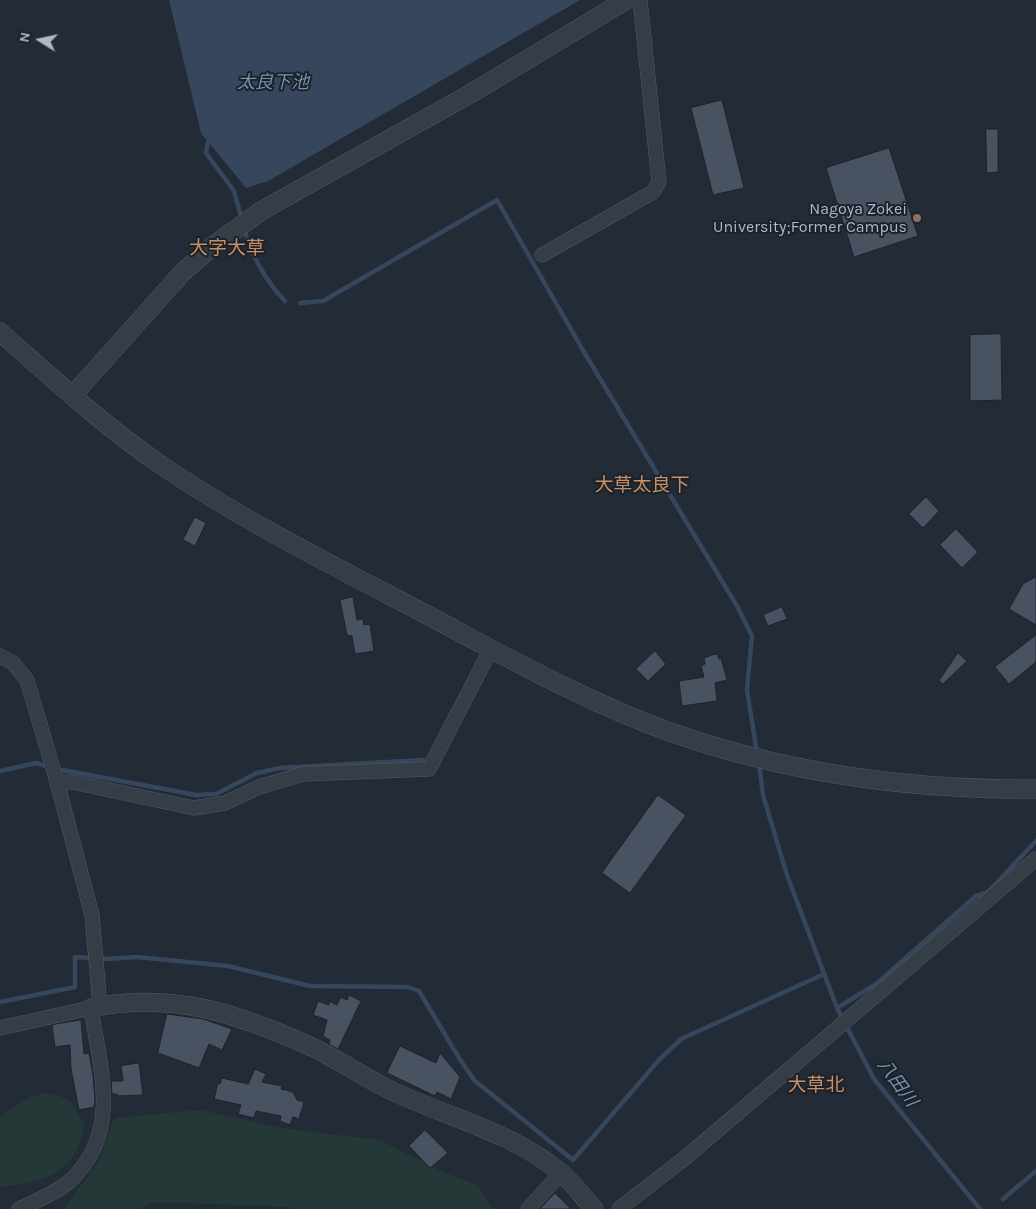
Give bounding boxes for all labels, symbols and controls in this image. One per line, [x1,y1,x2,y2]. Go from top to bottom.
north arrow [15,15,65,65]
text: N [15,31,34,44]
water label: 太良下池 [237,72,309,94]
place label: Nagoya Zokei University;Former Campus [713,199,907,237]
marker: Nagoya Zokei University;Former Campus [911,212,923,224]
district label: 大字大草 [189,238,265,260]
district label: 大草太良下 [595,475,689,497]
water label: 八田川 [872,1055,922,1111]
district label: 大草北 [788,1075,844,1097]

